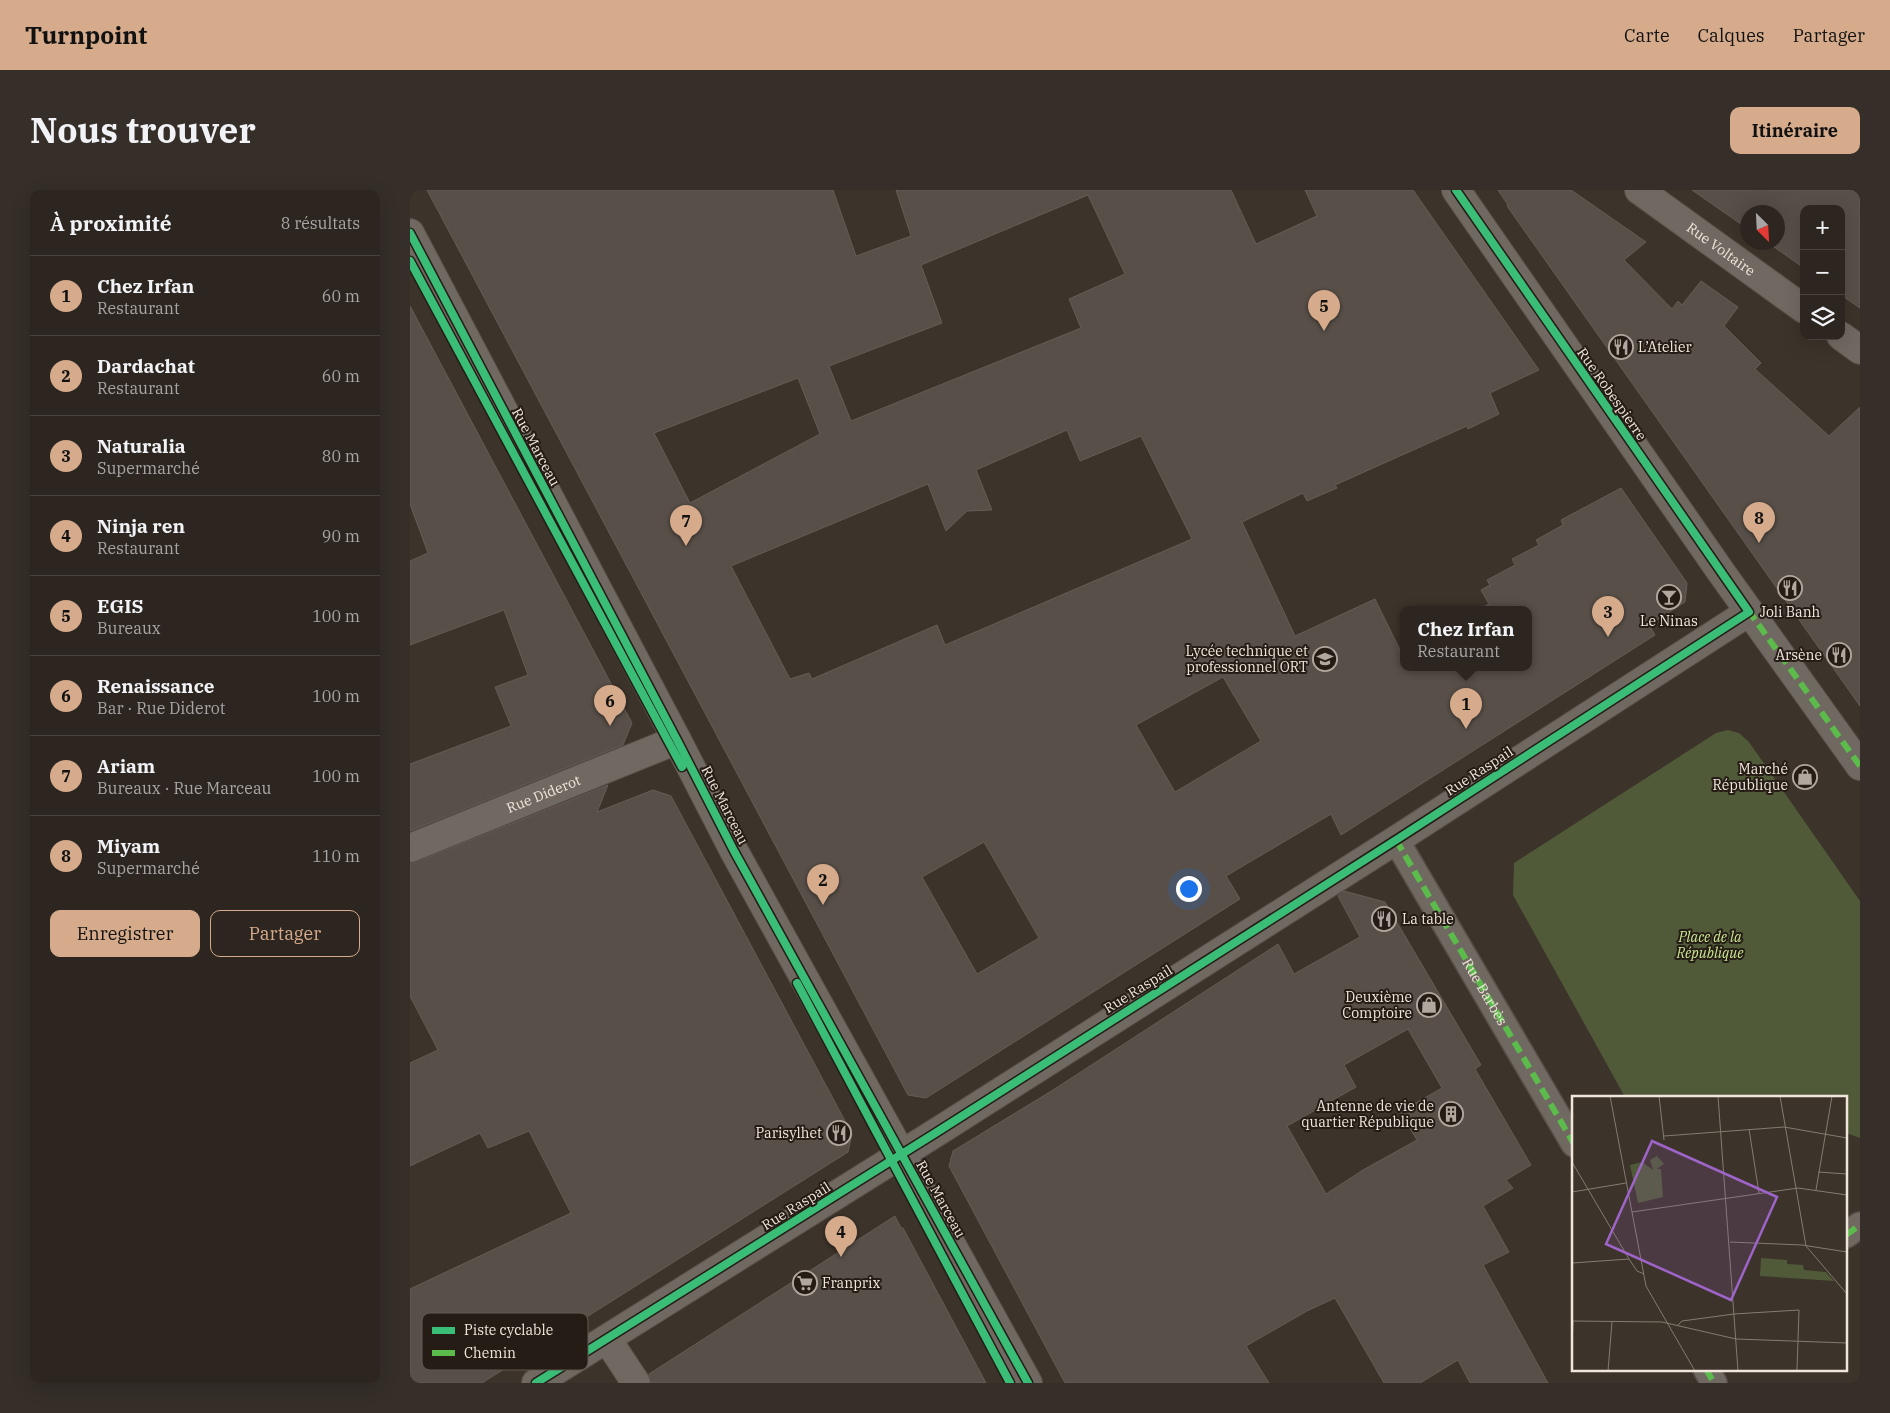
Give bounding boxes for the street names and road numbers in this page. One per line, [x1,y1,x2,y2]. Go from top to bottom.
street label: Rue Voltaire [1683,218,1759,280]
street label: Rue Robespierre [1573,344,1651,444]
street label: Rue Marceau [508,405,564,489]
street label: Rue Raspail [1442,742,1516,800]
street label: Rue Marceau [698,763,753,848]
street label: Rue Diderot [504,771,583,817]
street label: Rue Barbès [1458,955,1512,1029]
street label: Rue Raspail [1100,961,1176,1017]
street label: Rue Marceau [912,1157,970,1241]
street label: Rue Raspail [758,1178,834,1234]

